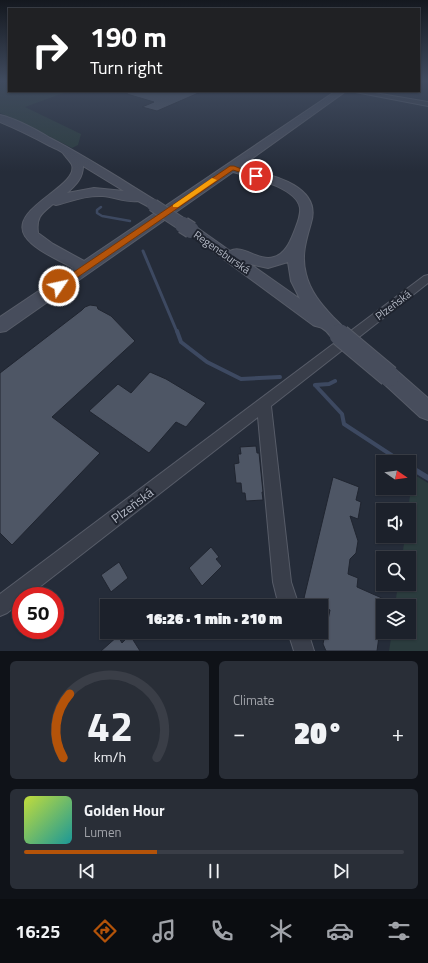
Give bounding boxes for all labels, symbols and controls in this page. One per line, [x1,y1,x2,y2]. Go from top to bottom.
text: 190 m [90,15,167,58]
icon: right [24,24,76,76]
text: Turn right [90,54,163,81]
pin [239,159,273,193]
icon: arrive [245,165,267,187]
street label: Regensburská [190,227,254,278]
position arrow [38,265,80,307]
street label: Plzeňská [372,286,415,324]
north arrow [376,455,416,495]
map controls [376,455,416,639]
street label: Plzeňská [106,482,158,528]
button: sound [376,503,416,543]
button: search [376,551,416,591]
speed limit sign: 50 [12,587,64,639]
button: layers [376,599,416,639]
text: 16:26 · 1 min · 210 m [146,607,282,630]
text: Climate [233,690,274,710]
text: 42 [86,694,133,757]
text: 20° [294,710,343,756]
text: − [233,716,245,750]
text: + [392,716,404,750]
text: km/h [93,746,126,768]
text: Golden Hour [84,799,165,822]
text: Lumen [84,822,121,842]
icon: previous [76,860,98,882]
icon: pause [203,860,225,882]
icon: next [330,860,352,882]
icon: directions [91,917,119,945]
icon: music [150,917,178,945]
icon: phone [208,917,236,945]
icon: climate [267,917,295,945]
icon: car [326,917,354,945]
icon: filters [385,917,413,945]
text: 16:25 [15,918,60,945]

